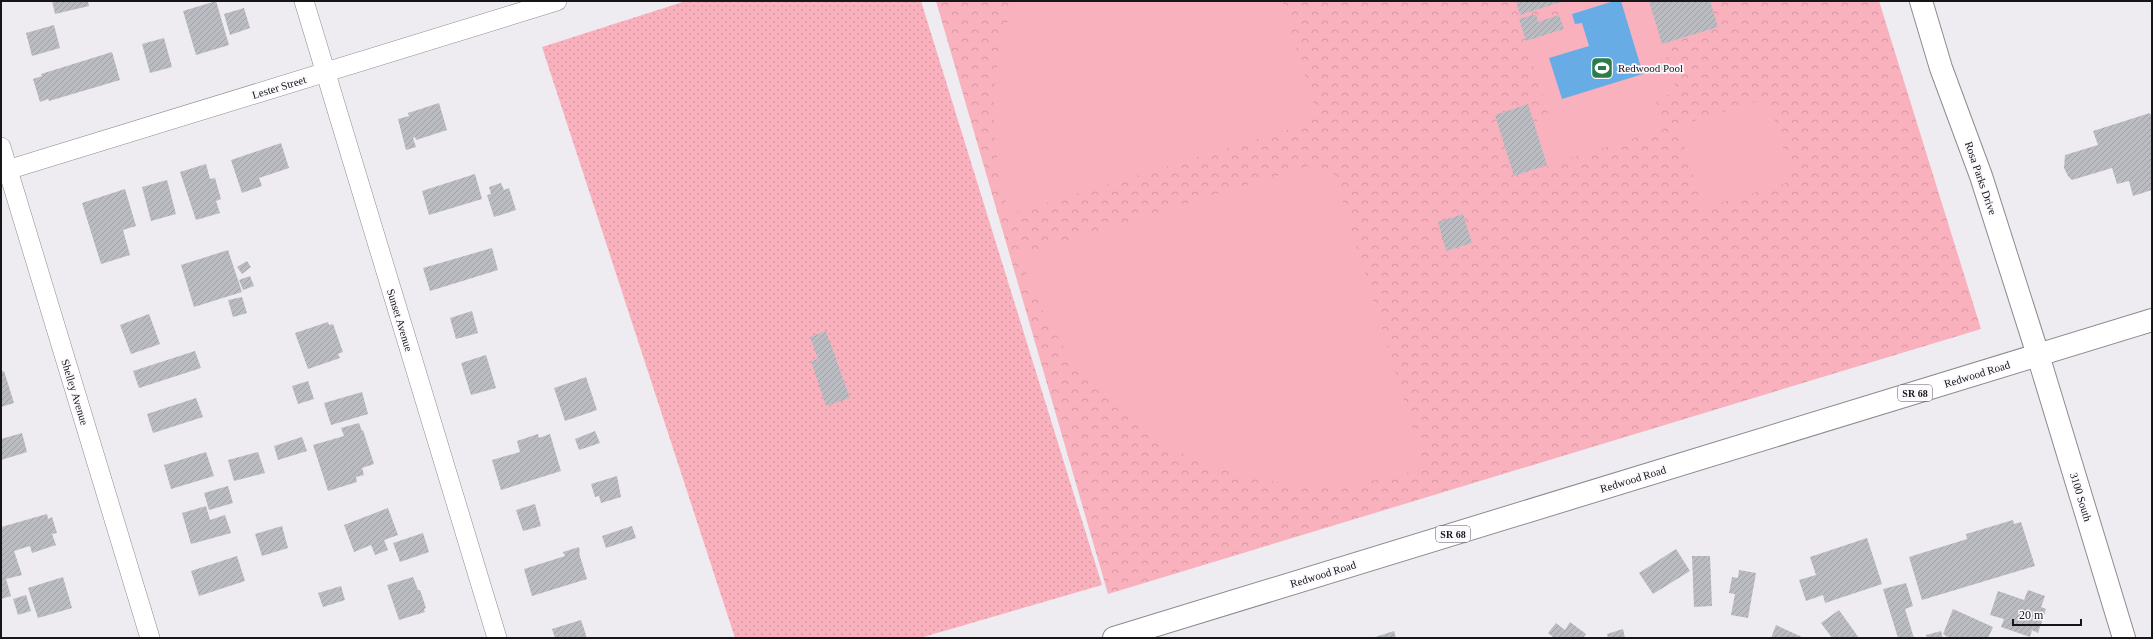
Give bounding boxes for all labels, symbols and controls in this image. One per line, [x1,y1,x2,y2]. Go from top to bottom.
sports icon: Redwood Pool [1589,55,1615,81]
place label: Redwood Pool [1618,62,1683,74]
street label: Lester Street [251,73,307,101]
street label: Rosa Parks Drive [1963,140,1999,216]
street label: Sunset Avenue [385,287,415,353]
street label: Shelley Avenue [59,357,91,427]
street label: Redwood Road [1943,358,2012,390]
road number: SR 68 [1898,385,1932,401]
street label: Redwood Road [1599,463,1668,495]
street label: 3100 South [2068,471,2094,523]
road number: SR 68 [1436,526,1470,542]
street label: Redwood Road [1289,558,1358,590]
scale bar [2013,601,2081,627]
text: 20 m [2019,608,2044,622]

